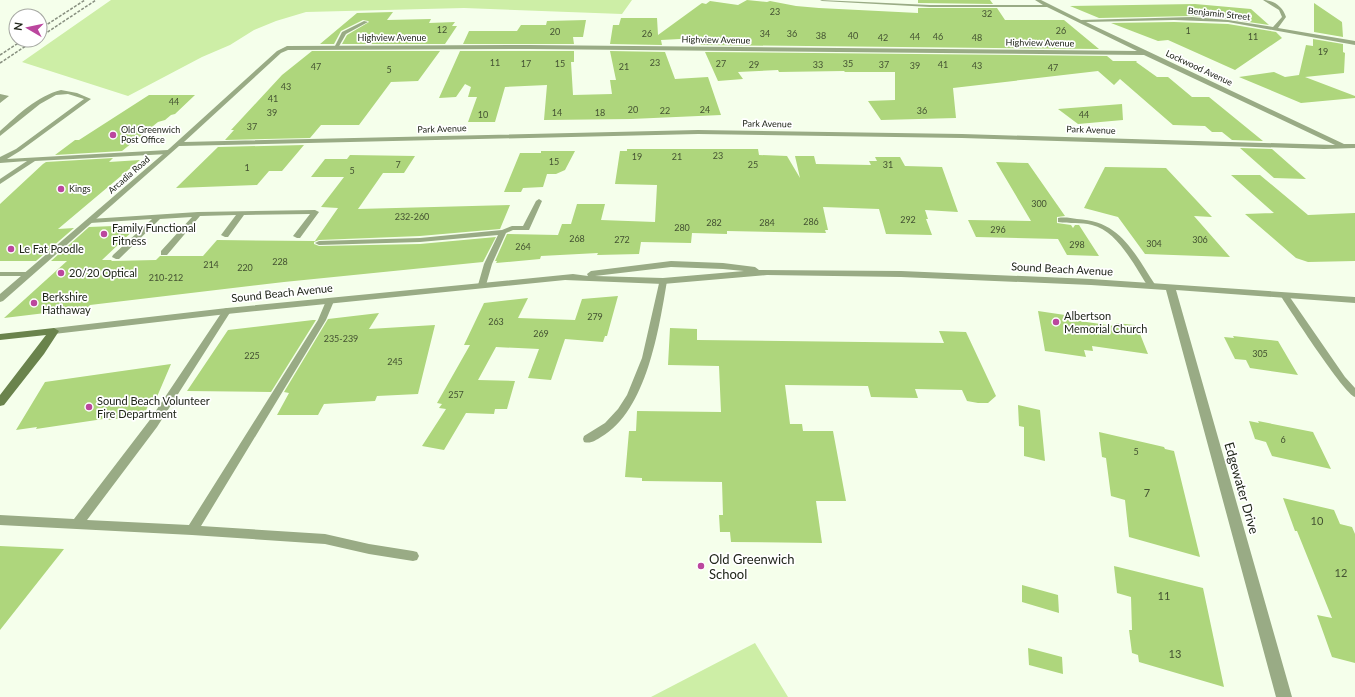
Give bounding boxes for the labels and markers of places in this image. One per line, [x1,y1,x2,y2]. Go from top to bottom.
place label: Old Greenwich Post Office [121,124,180,145]
marker: Old Greenwich Post Office [108,130,118,140]
place label: Kings [69,183,91,194]
marker: Kings [56,184,66,194]
place label: Family Functional Fitness [112,221,196,247]
marker: Family Functional Fitness [99,229,109,239]
place label: Le Fat Poodle [19,242,84,255]
marker: Le Fat Poodle [6,244,16,254]
place label: 20/20 Optical [69,266,137,279]
marker: 20/20 Optical [56,268,66,278]
place label: Berkshire Hathaway [42,290,91,316]
marker: Berkshire Hathaway [29,298,39,308]
place label: Albertson Memorial Church [1064,309,1147,335]
marker: Albertson Memorial Church [1051,317,1061,327]
place label: Sound Beach Volunteer Fire Department [97,394,210,420]
marker: Sound Beach Volunteer Fire Department [84,402,94,412]
place label: Old Greenwich School [709,551,795,582]
marker: Old Greenwich School [696,561,706,571]

